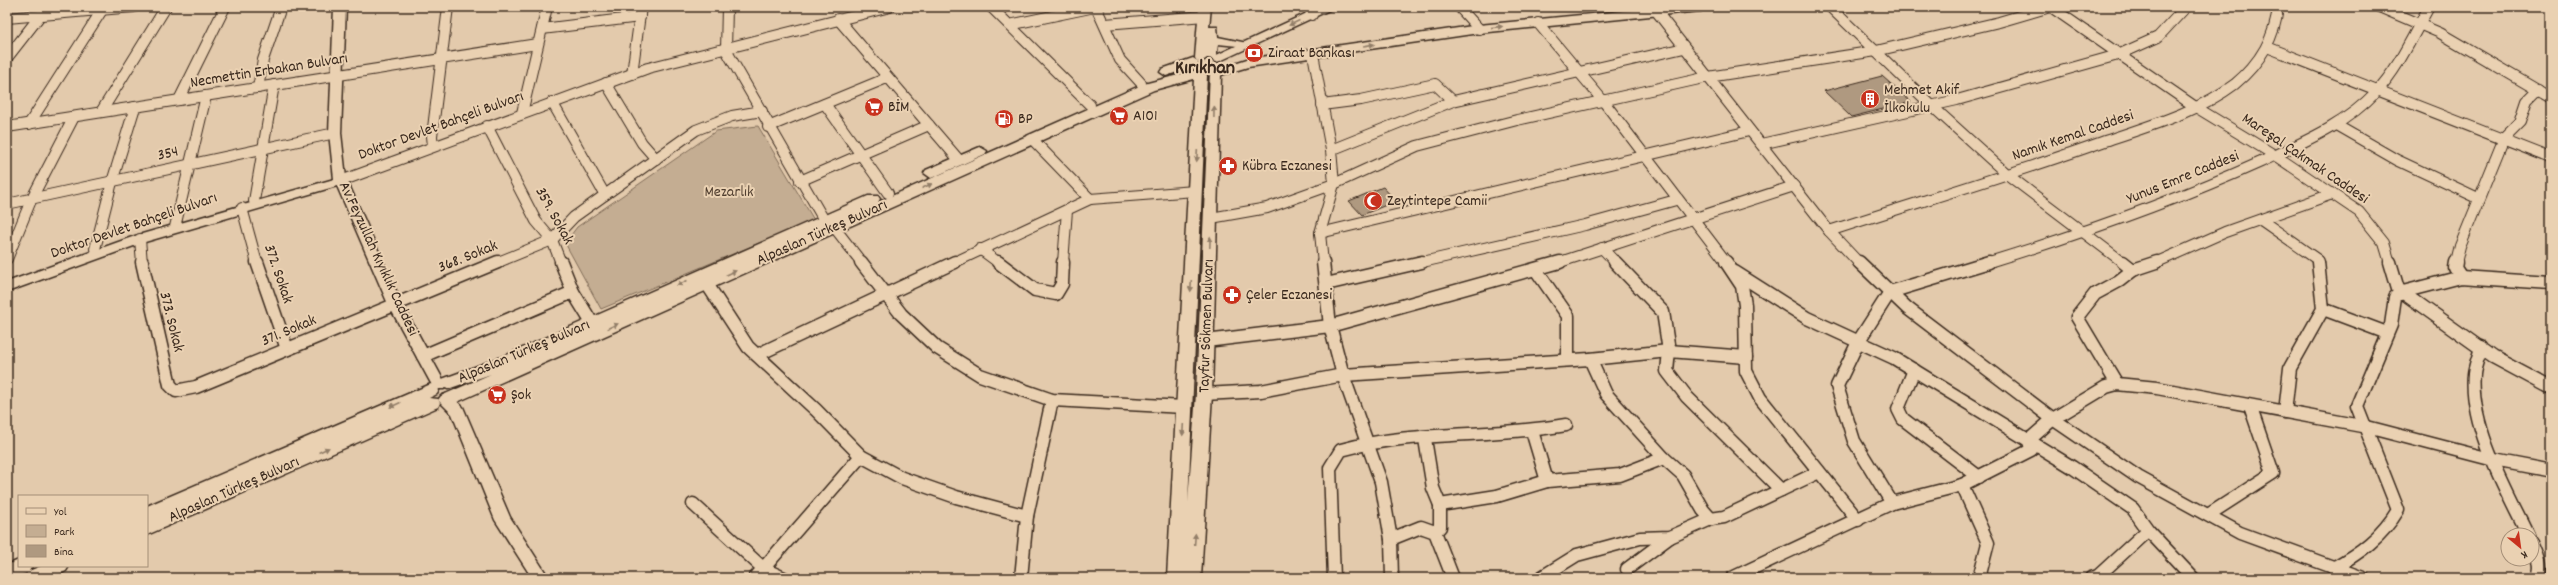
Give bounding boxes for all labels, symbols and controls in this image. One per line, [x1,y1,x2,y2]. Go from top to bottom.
one-way arrow [1288,20,1299,26]
one-way arrow [1491,24,1503,30]
bank icon: Ziraat Bankası [1243,42,1265,64]
place label: Ziraat Bankası [1268,42,1355,65]
one-way arrow [1363,42,1375,48]
street label: Necmettin Erbakan Bulvarı [189,47,350,95]
district label: Kırıkhan [1175,55,1235,83]
place label: Mehmet Akif İlkokulu [1884,79,1960,120]
street label: Doktor Devlet Bahçeli Bulvarı [355,85,527,167]
building icon: Mehmet Akif İlkokulu [1859,88,1881,110]
supermarket icon: BİM [863,96,885,118]
place label: BİM [888,96,909,119]
street label: Namık Kemal Caddesi [2009,104,2137,168]
supermarket icon: A101 [1108,105,1130,127]
place label: A101 [1133,105,1157,128]
one-way arrow [1210,106,1217,118]
fuel station icon: BP [993,108,1015,130]
place label: BP [1018,108,1033,131]
street label: Mareşal Çakmak Caddesi [2237,108,2373,210]
street label: 354 [155,140,181,168]
street label: Yunus Emre Caddesi [2123,145,2243,211]
one-way arrow [1194,150,1200,163]
pharmacy icon: Kübra Eczanesi [1217,155,1239,177]
place label: Kübra Eczanesi [1242,155,1332,178]
street label: Av.Feyzullah Kıyıklık Caddesi [332,178,424,340]
park label: Mezarlık [704,181,754,204]
street label: 359. Sokak [529,183,579,249]
one-way arrow [921,183,933,189]
street label: Doktor Devlet Bahçeli Bulvarı [48,187,220,265]
mosque icon: Zeytintepe Camii [1362,190,1384,212]
place label: Zeytintepe Camii [1387,190,1487,213]
street label: Alpaslan Türkeş Bulvarı [753,194,891,272]
street label: 368. Sokak [435,235,501,279]
one-way arrow [1207,235,1213,248]
street label: 372. Sokak [257,241,299,307]
street label: Tayfur Sökmen Bulvarı [1193,259,1221,393]
one-way arrow [726,270,737,276]
one-way arrow [677,280,688,286]
one-way arrow [1187,280,1194,292]
pharmacy icon: Çeler Eczanesi [1221,284,1243,306]
place label: Çeler Eczanesi [1246,284,1332,307]
street label: 373. Sokak [152,289,190,355]
street label: 371. Sokak [258,309,320,353]
street label: Alpaslan Türkeş Bulvarı [454,314,594,390]
one-way arrow [607,323,618,329]
supermarket icon: Şok [486,384,508,406]
place label: Şok [511,384,531,407]
one-way arrow [388,403,400,409]
one-way arrow [1180,424,1187,436]
one-way arrow [318,447,330,453]
street label: Alpaslan Türkeş Bulvarı [165,451,303,529]
legend [18,495,148,567]
text: Yol [54,504,67,521]
text: Park [54,524,75,541]
north arrow [2500,527,2540,567]
one-way arrow [1191,533,1198,545]
text: Bina [54,544,73,561]
text: K [2518,546,2530,562]

